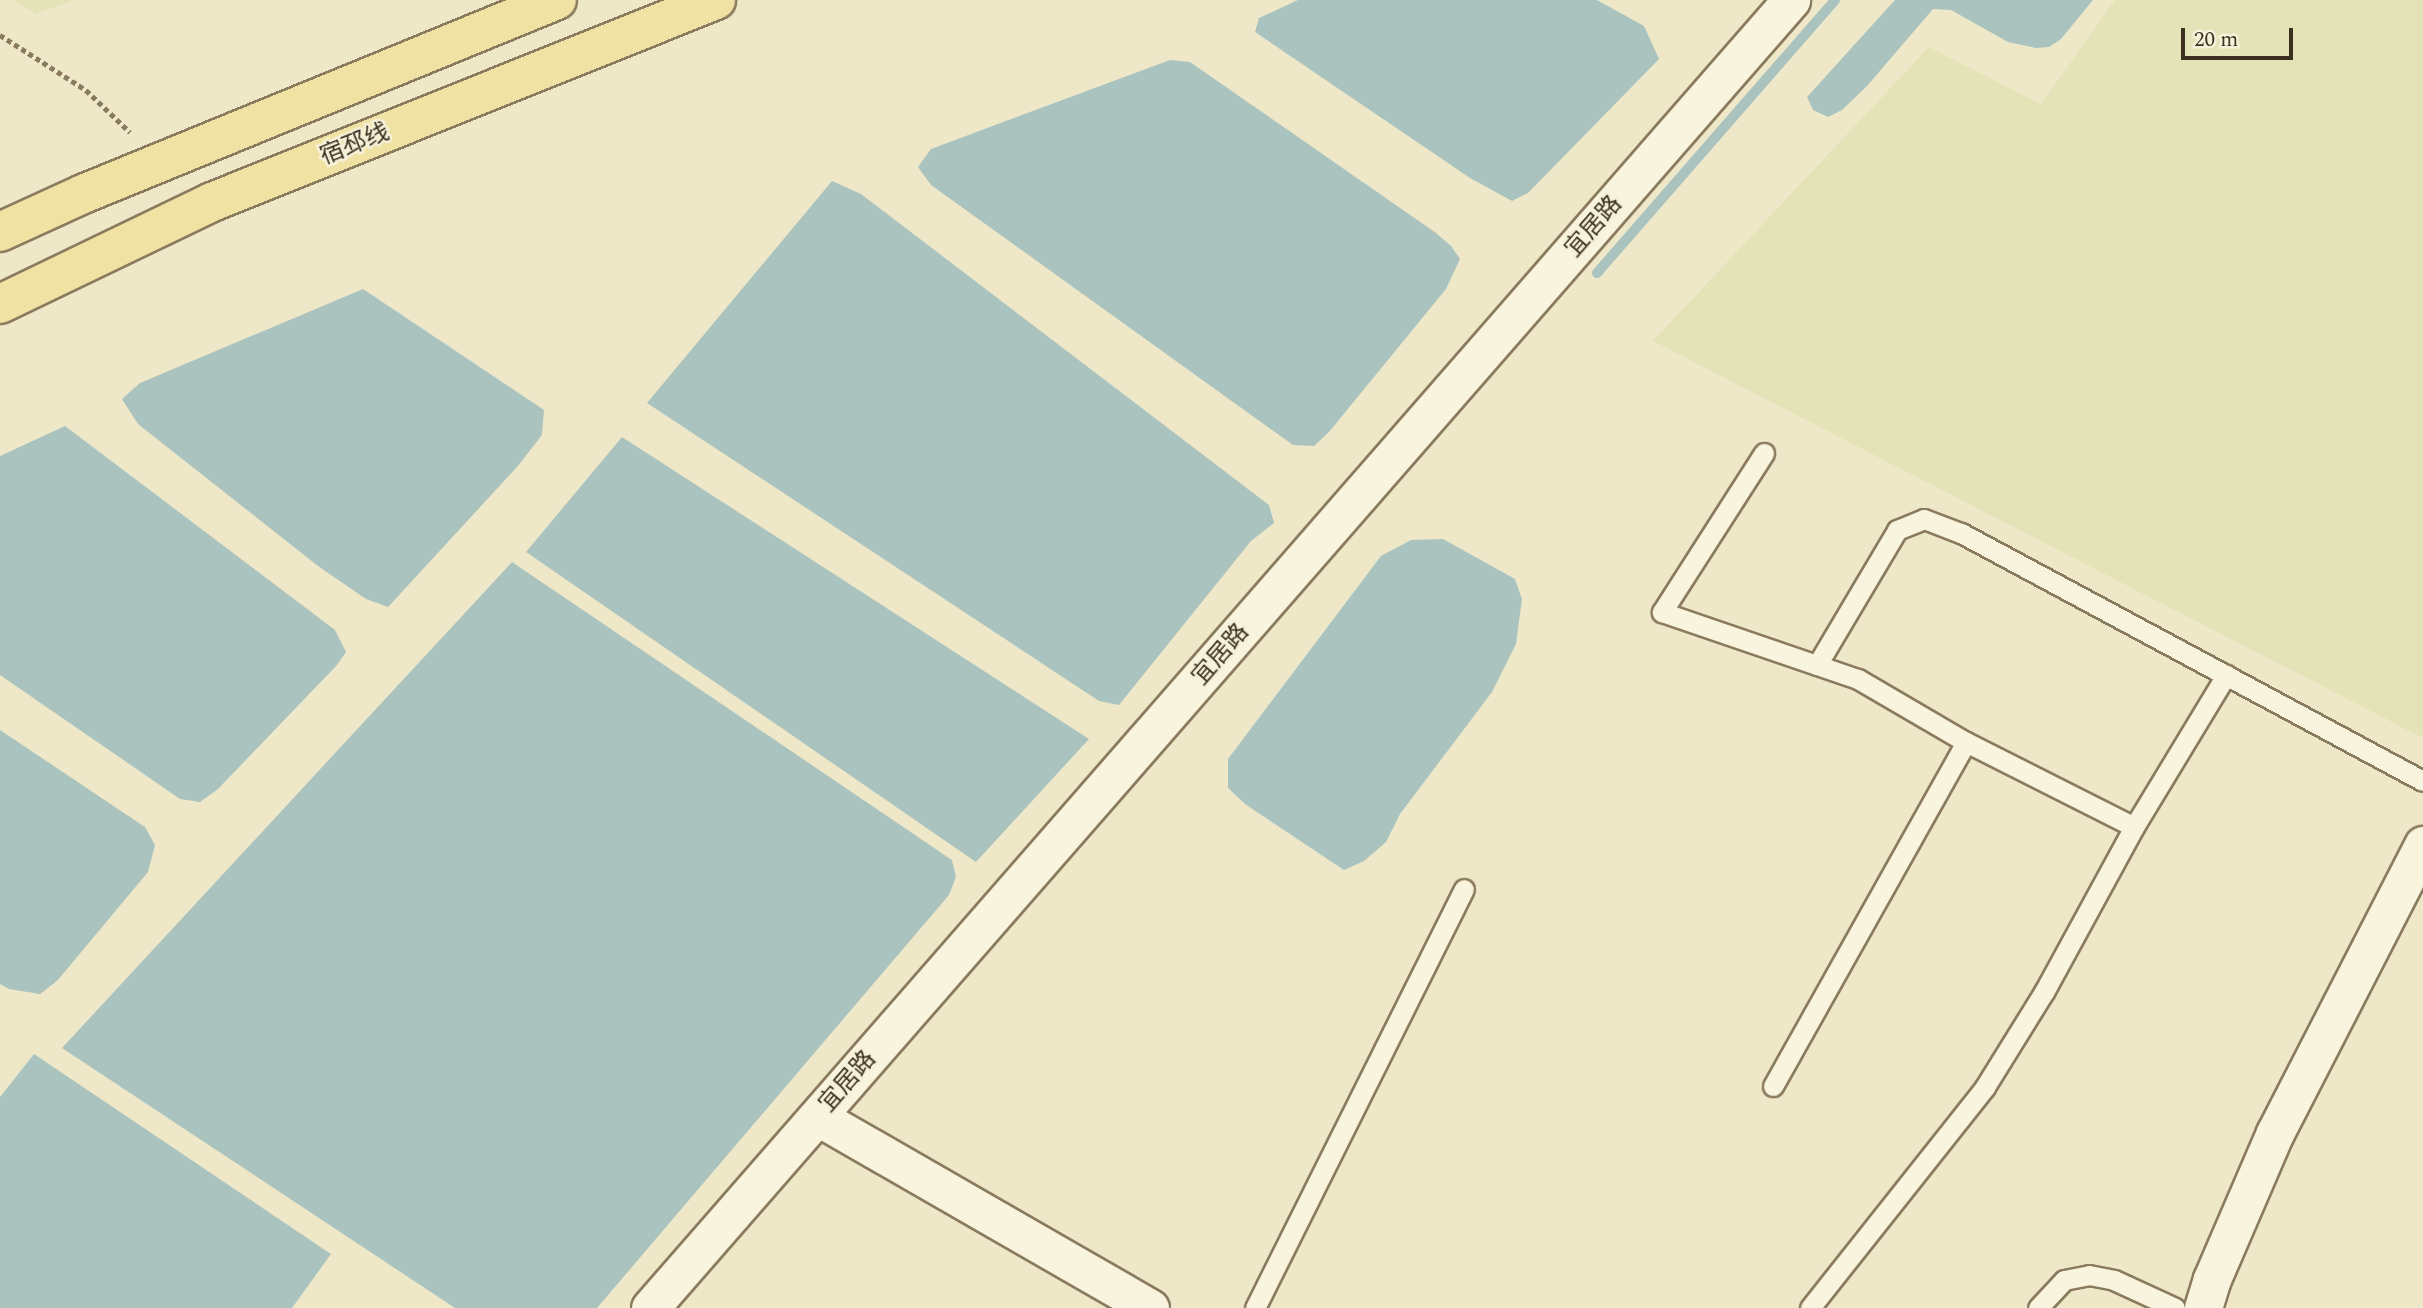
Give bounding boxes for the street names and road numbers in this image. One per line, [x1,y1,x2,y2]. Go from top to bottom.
street label: 宿邳线 [316,118,394,172]
street label: 宜居路 [1560,190,1628,264]
street label: 宜居路 [1187,618,1255,692]
street label: 宜居路 [814,1045,882,1119]

